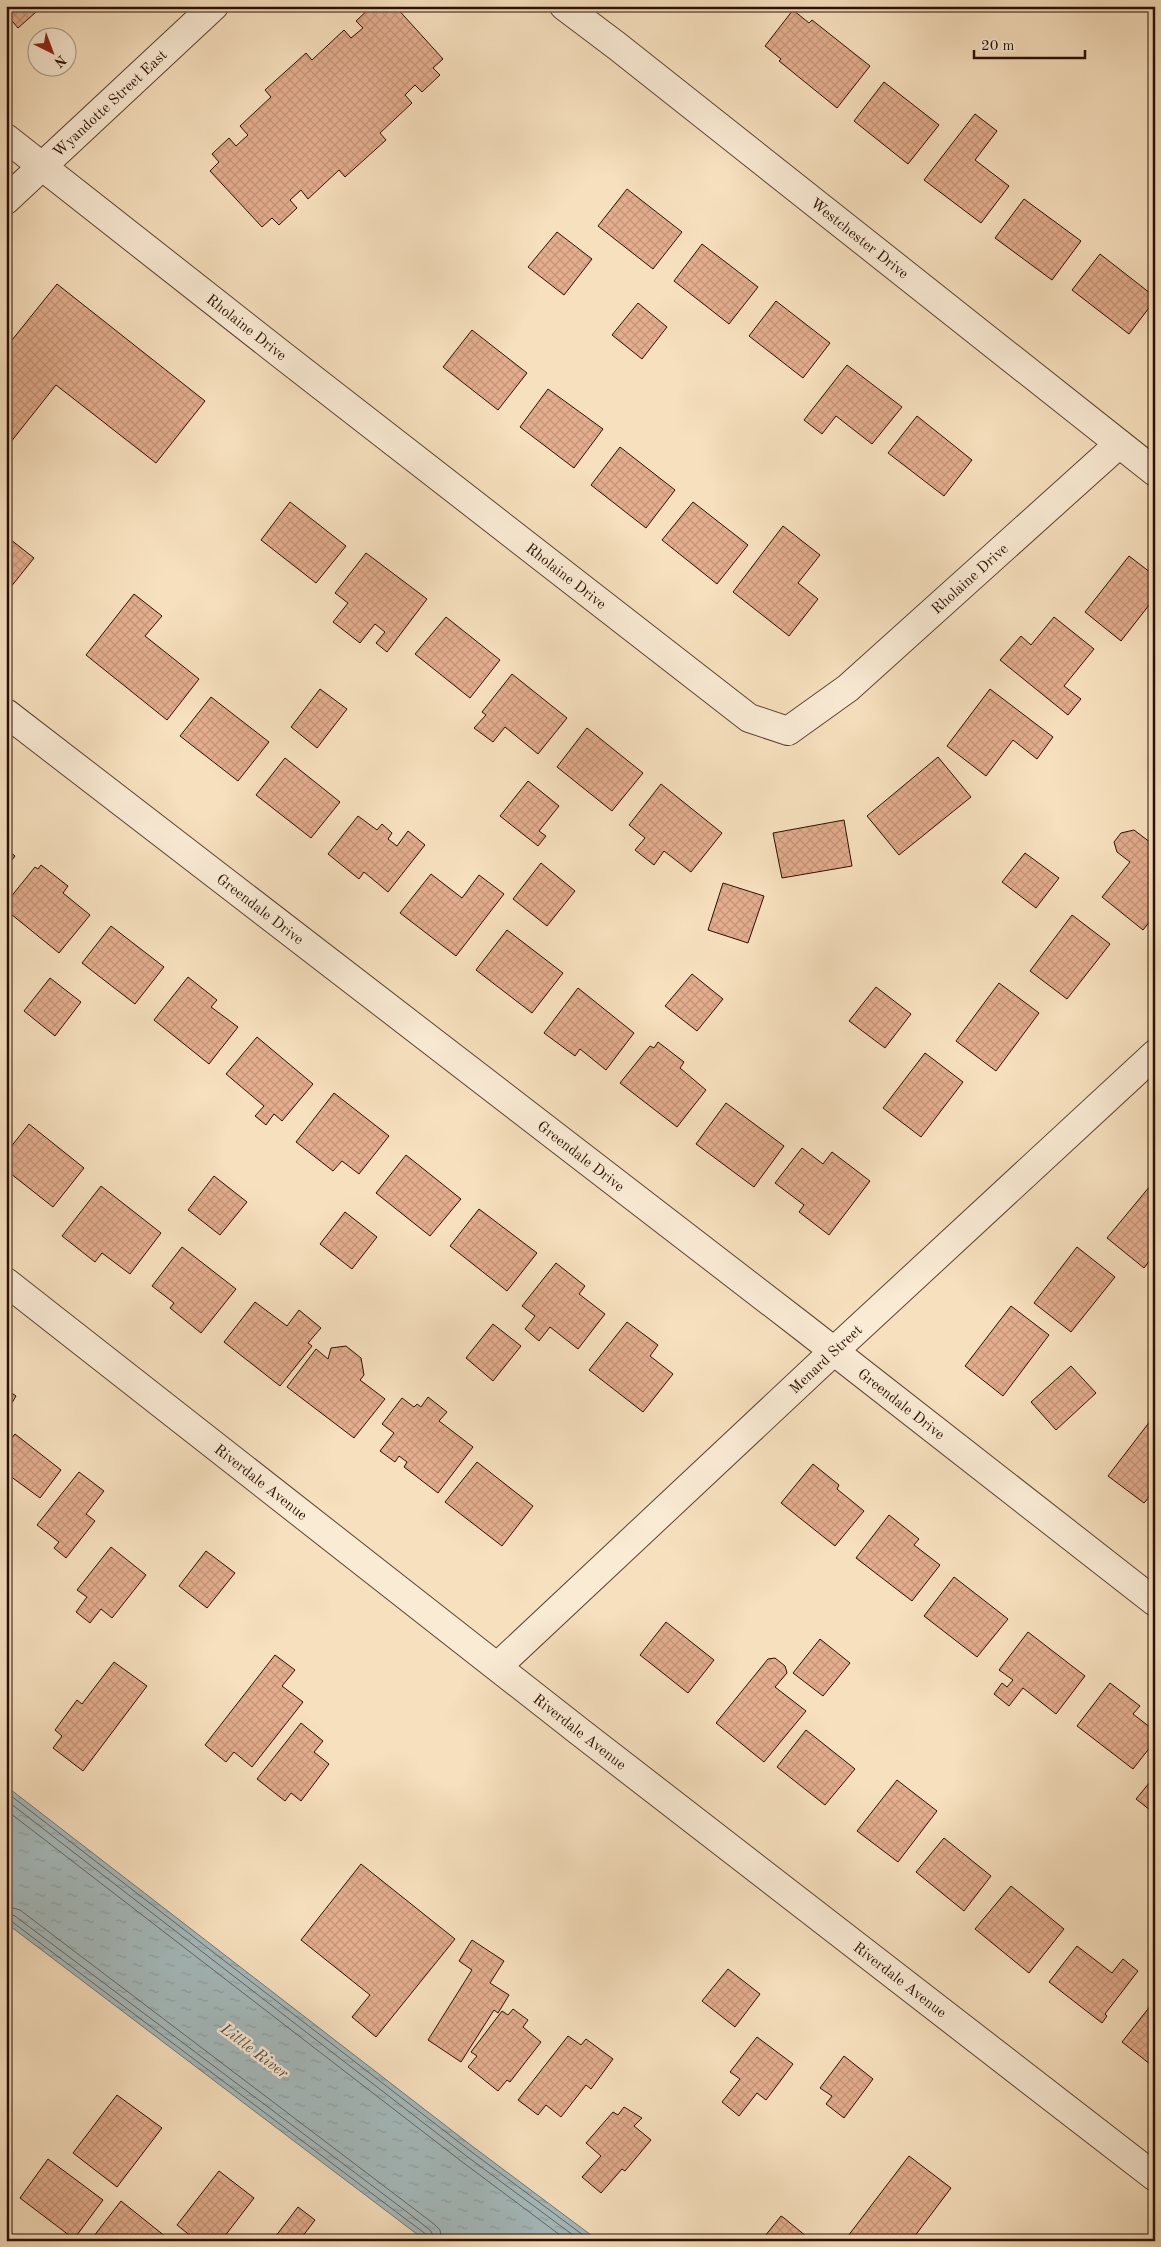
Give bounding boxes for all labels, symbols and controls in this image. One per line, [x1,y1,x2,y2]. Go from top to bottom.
north arrow [28,28,78,78]
scale bar [974,28,1085,60]
text: 20 m [981,39,1015,54]
street label: Wyandotte Street East [51,48,171,161]
text: N [51,52,69,70]
street label: Westchester Drive [807,196,911,283]
street label: Rholaine Drive [203,292,289,364]
street label: Rholaine Drive [522,541,608,613]
street label: Rholaine Drive [929,542,1012,618]
street label: Greendale Drive [213,872,306,948]
street label: Greendale Drive [534,1119,627,1195]
street label: Menard Street [788,1323,866,1397]
street label: Greendale Drive [854,1367,947,1443]
street label: Riverdale Avenue [211,1442,309,1524]
street label: Riverdale Avenue [530,1692,628,1774]
street label: Riverdale Avenue [850,1940,949,2021]
water label: Little River [216,2021,291,2083]

